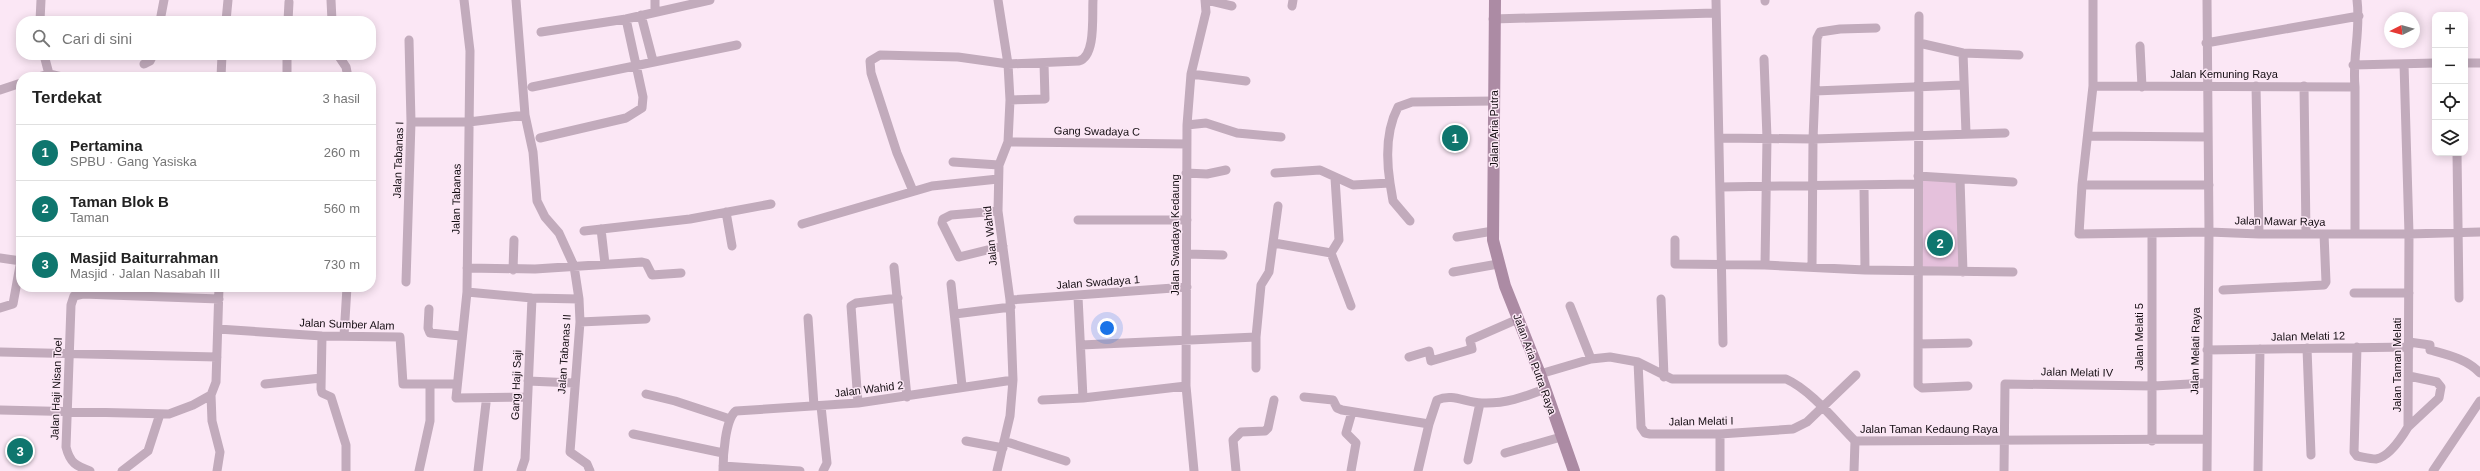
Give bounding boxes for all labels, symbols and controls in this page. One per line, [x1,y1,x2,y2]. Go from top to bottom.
north arrow [2384,12,2420,48]
map controls [2432,12,2468,156]
button: + [2432,12,2468,48]
search box [16,16,376,60]
icon: search [30,27,52,49]
text: Cari di sini [62,30,132,47]
button: − [2432,48,2468,84]
street label: Jalan Kemuning Raya [2170,68,2279,80]
button: locate [2432,84,2468,120]
text: Terdekat [32,88,102,107]
street label: Jalan Aria Putra [1488,89,1500,168]
text: 3 hasil [322,91,360,106]
button: layers [2432,120,2468,156]
street label: Jalan Tabanas I [391,121,405,199]
pin: 1 [1442,123,1468,153]
street label: Gang Swadaya C [1054,124,1140,138]
text: Pertamina [70,137,143,154]
text: 1 [41,145,49,160]
text: 260 m [324,145,360,160]
text: SPBU · Gang Yasiska [70,154,197,169]
street label: Jalan Tabanas [449,163,463,234]
street label: Jalan Swadaya Kedaung [1169,174,1181,296]
text: Taman Blok B [70,193,169,210]
text: 2 [41,201,49,216]
text: 560 m [324,201,360,216]
street label: Jalan Wahid [981,205,999,267]
text: Taman [70,210,109,225]
street label: Jalan Mawar Raya [2234,214,2327,228]
pin: 2 [1927,228,1953,258]
text: Masjid Baiturrahman [70,249,218,266]
text: 3 [41,257,49,272]
text: 730 m [324,257,360,272]
text: Masjid · Jalan Nasabah III [70,266,220,281]
street label: Jalan Swadaya 1 [1056,273,1140,291]
street label: Jalan Melati 5 [2133,303,2145,371]
street label: Jalan Melati Raya [2188,306,2202,395]
street label: Jalan Aria Putra Raya [1511,312,1559,417]
street label: Jalan Tabanas II [555,314,573,394]
street label: Jalan Sumber Alam [299,316,395,332]
your location [1097,318,1117,338]
street label: Jalan Taman Melati [2391,318,2403,412]
street label: Jalan Melati 12 [2271,329,2345,343]
street label: Jalan Haji Nisan Toel [48,338,64,440]
street label: Gang Haji Saji [509,350,523,420]
street label: Jalan Melati IV [2041,365,2114,379]
street label: Jalan Wahid 2 [834,379,904,399]
street label: Jalan Melati I [1668,414,1734,428]
street label: Jalan Taman Kedaung Raya [1860,423,1999,435]
pin: 3 [7,436,33,466]

